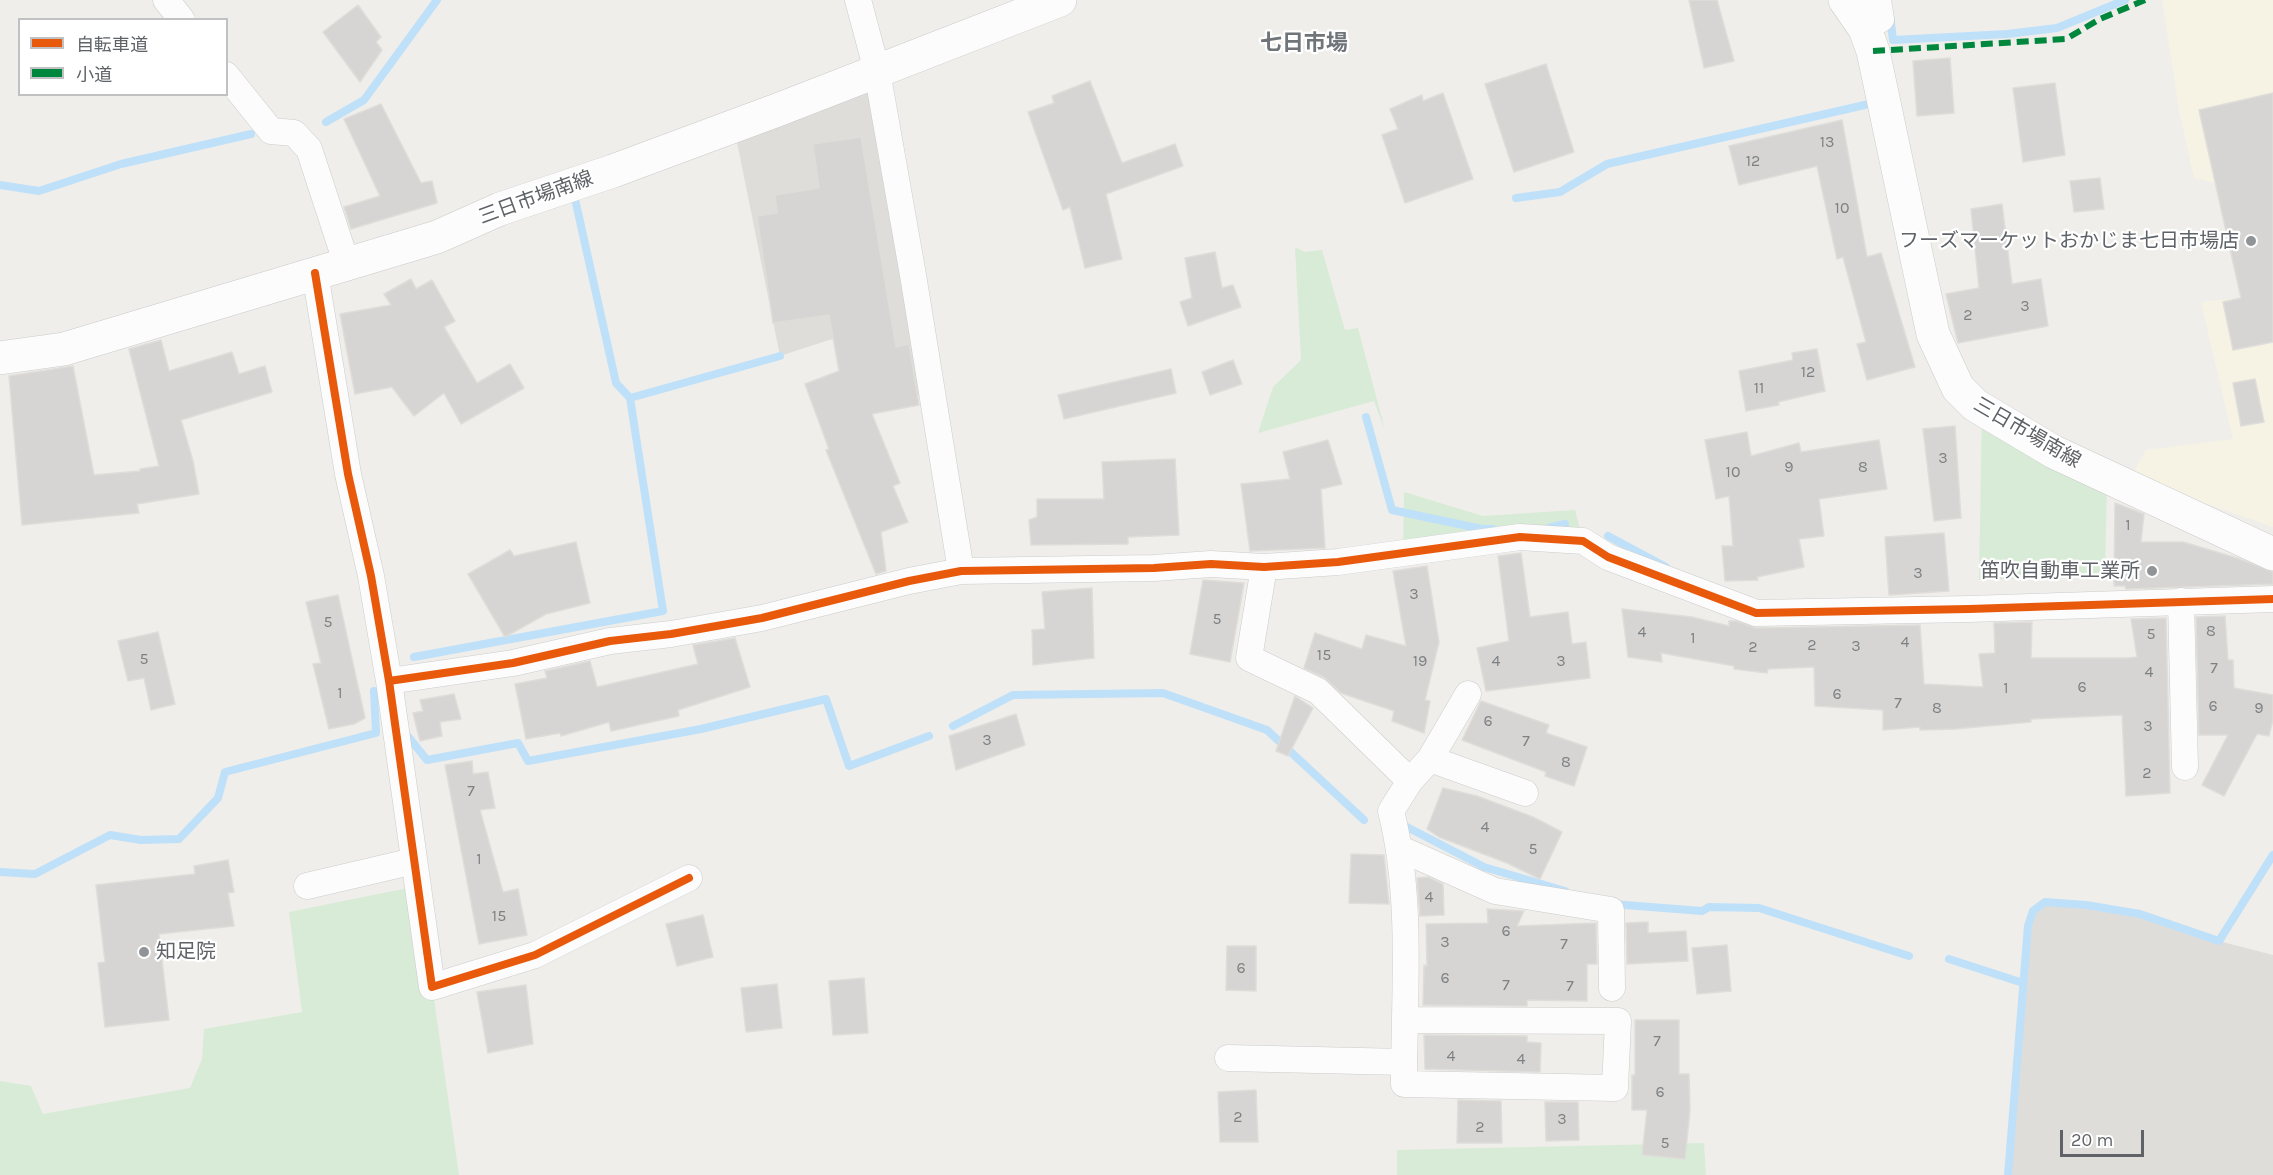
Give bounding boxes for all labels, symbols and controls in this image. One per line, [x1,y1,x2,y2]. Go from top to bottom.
legend [18,18,228,96]
district label: 七日市場 [1260,31,1348,57]
text: 自転車道 [76,34,148,56]
text: 小道 [76,64,112,86]
house number: 13 [1820,132,1834,152]
house number: 12 [1746,151,1760,171]
street label: 三日市場南線 [476,166,596,230]
house number: 10 [1835,198,1849,218]
place label: フーズマーケットおかじま七日市場店 [1899,229,2239,253]
marker: フーズマーケットおかじま七日市場店 [2244,234,2258,248]
house number: 3 [2020,296,2030,316]
house number: 2 [1963,305,1973,325]
house number: 12 [1801,362,1815,382]
house number: 11 [1754,378,1764,398]
street label: 三日市場南線 [1969,393,2085,473]
house number: 3 [1938,448,1948,468]
house number: 9 [1784,457,1794,477]
house number: 8 [1858,457,1868,477]
house number: 10 [1726,462,1740,482]
house number: 1 [2125,515,2131,535]
place label: 笛吹自動車工業所 [1980,559,2140,583]
house number: 3 [1913,563,1923,583]
marker: 笛吹自動車工業所 [2145,564,2159,578]
house number: 3 [1409,584,1419,604]
house number: 5 [1212,609,1222,629]
house number: 5 [323,612,333,632]
house number: 8 [2206,621,2216,641]
house number: 4 [1638,622,1646,642]
house number: 5 [2146,624,2156,644]
house number: 1 [1690,628,1696,648]
house number: 4 [1901,632,1909,652]
house number: 2 [1807,635,1817,655]
house number: 3 [1851,636,1861,656]
house number: 2 [1748,637,1758,657]
house number: 15 [1317,645,1331,665]
house number: 5 [139,649,149,669]
house number: 19 [1413,651,1427,671]
house number: 4 [1492,651,1500,671]
house number: 3 [1556,651,1566,671]
house number: 7 [2210,658,2218,678]
house number: 4 [2145,662,2153,682]
house number: 6 [2077,677,2087,697]
house number: 1 [2003,678,2009,698]
house number: 1 [337,683,343,703]
house number: 6 [1832,684,1842,704]
house number: 7 [1894,693,1902,713]
house number: 6 [2208,696,2218,716]
house number: 8 [1932,698,1942,718]
house number: 9 [2254,698,2264,718]
house number: 6 [1483,711,1493,731]
house number: 3 [2143,716,2153,736]
house number: 3 [982,730,992,750]
house number: 7 [1522,731,1530,751]
house number: 8 [1561,752,1571,772]
house number: 2 [2142,763,2152,783]
house number: 7 [467,781,475,801]
house number: 4 [1481,817,1489,837]
house number: 5 [1528,839,1538,859]
house number: 1 [476,849,482,869]
house number: 4 [1425,887,1433,907]
house number: 15 [492,906,506,926]
house number: 6 [1501,921,1511,941]
house number: 3 [1440,932,1450,952]
house number: 7 [1560,934,1568,954]
place label: 知足院 [156,940,216,964]
marker: 知足院 [137,945,151,959]
house number: 6 [1236,958,1246,978]
house number: 6 [1440,968,1450,988]
house number: 7 [1502,975,1510,995]
house number: 7 [1566,976,1574,996]
house number: 7 [1653,1031,1661,1051]
house number: 4 [1447,1046,1455,1066]
house number: 4 [1517,1049,1525,1069]
house number: 6 [1655,1082,1665,1102]
house number: 2 [1233,1107,1243,1127]
house number: 3 [1557,1109,1567,1129]
house number: 2 [1475,1117,1485,1137]
scale bar [2063,1118,2147,1156]
text: 20 m [2071,1129,2113,1151]
house number: 5 [1660,1133,1670,1153]

